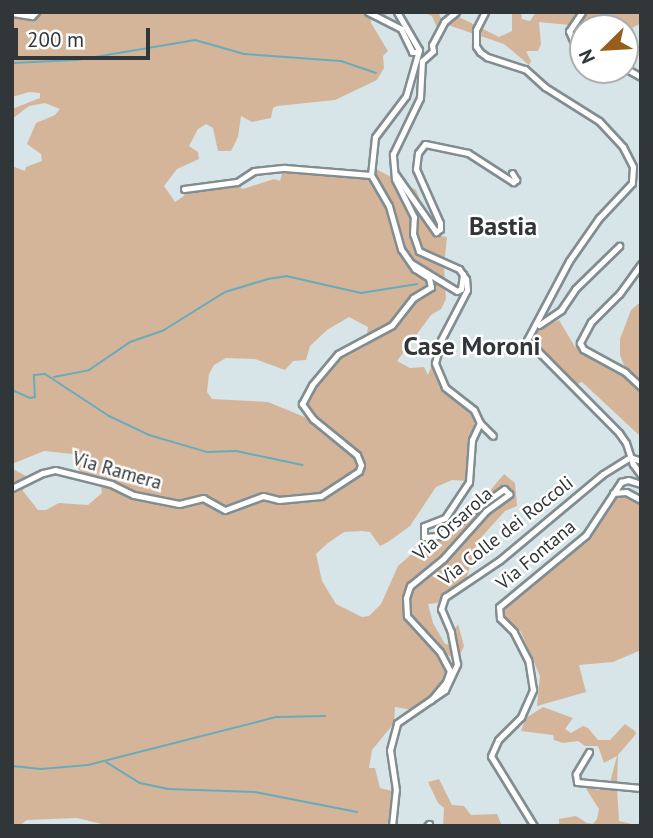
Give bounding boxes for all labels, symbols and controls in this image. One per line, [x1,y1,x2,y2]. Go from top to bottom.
scale bar [18,14,154,58]
north arrow [569,14,639,84]
text: 200 m [27,26,84,53]
text: N [573,46,600,67]
district label: Bastia [469,210,537,242]
district label: Case Moroni [404,330,540,362]
street label: Via Ramera [70,447,164,495]
street label: Via Colle dei Roccoli [434,471,578,591]
street label: Via Orsarola [409,482,497,566]
street label: Via Fontana [492,515,580,595]

